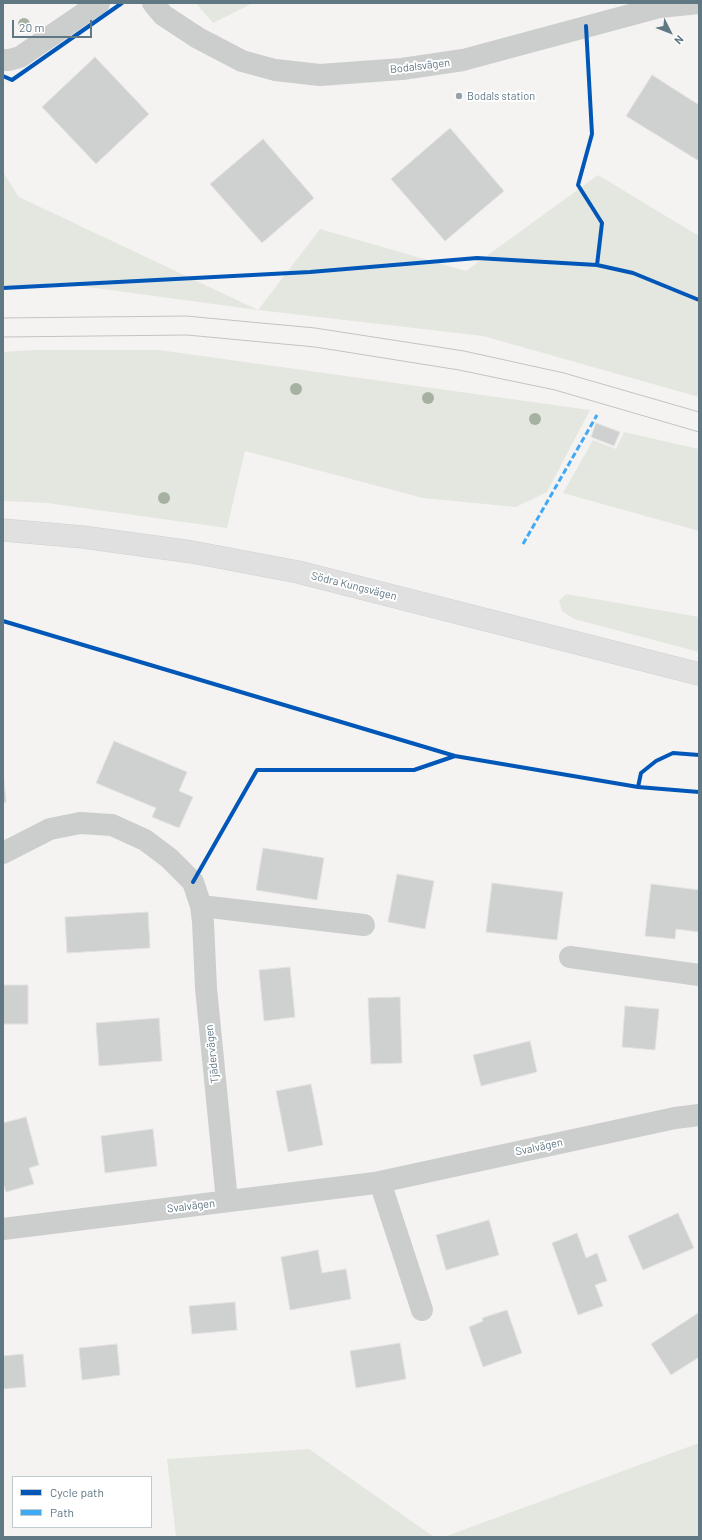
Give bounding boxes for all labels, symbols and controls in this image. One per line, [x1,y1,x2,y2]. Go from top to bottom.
scale bar [14,12,94,38]
north arrow [650,12,690,52]
text: 20 m [19,20,45,34]
text: N [672,33,687,47]
street label: Bodalsvägen [389,56,451,76]
place label: Bodals station [467,89,535,103]
marker: Bodals station [454,91,464,101]
street label: Södra Kungsvägen [310,569,398,603]
street label: Tjädervägen [202,1024,222,1084]
street label: Svalvägen [514,1136,564,1158]
street label: Svalvägen [166,1197,216,1215]
legend [12,1476,152,1528]
text: Cycle path [50,1485,104,1499]
text: Path [50,1505,74,1519]

